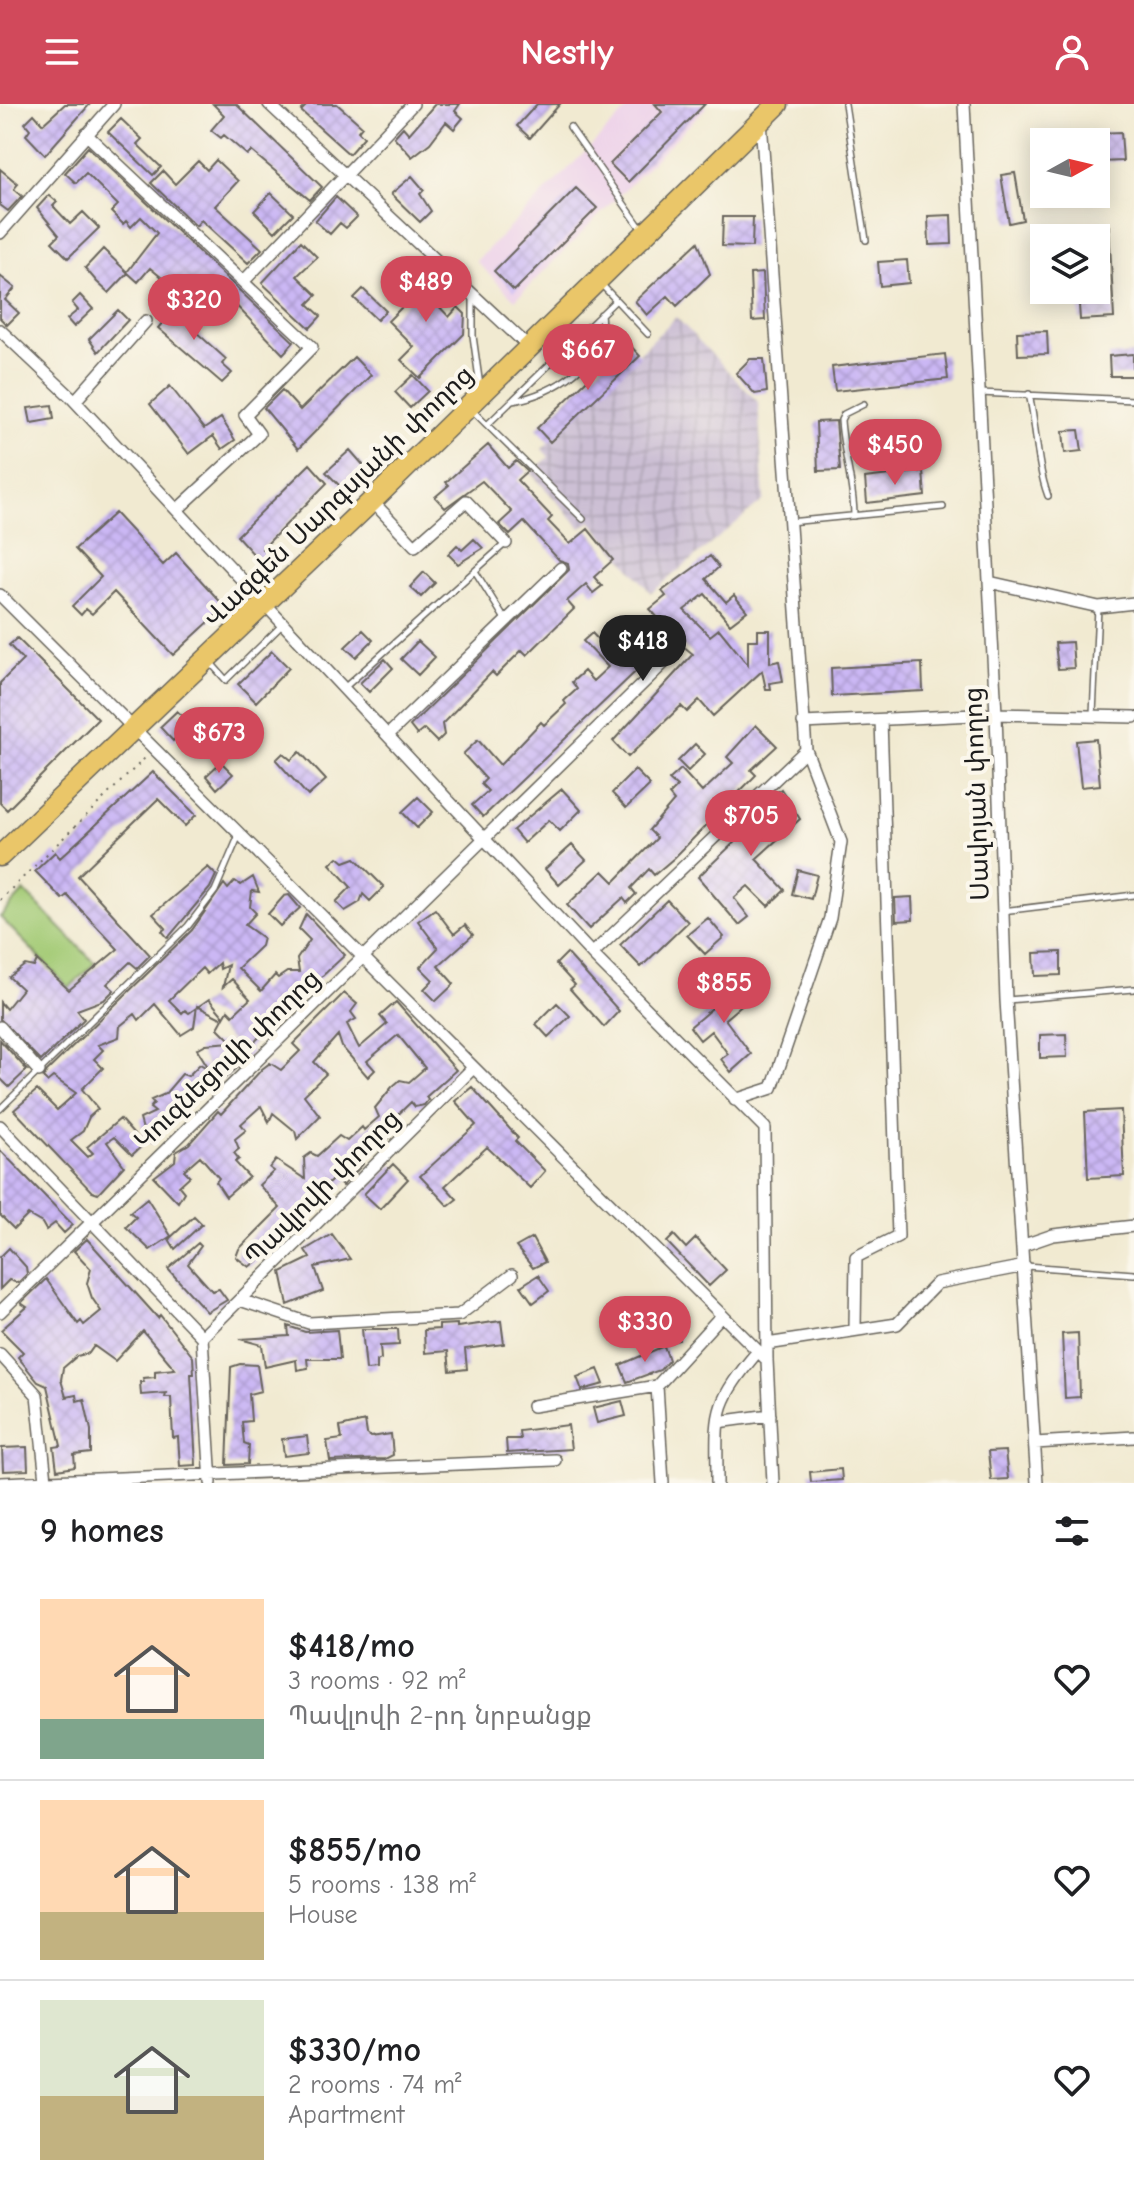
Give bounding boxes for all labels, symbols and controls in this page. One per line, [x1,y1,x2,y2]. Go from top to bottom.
icon: menu [40,30,84,74]
icon: person [1050,30,1094,74]
text: Nestly [520,32,614,73]
north arrow [1030,128,1110,208]
map controls [1030,128,1110,304]
button: layers [1030,224,1110,304]
pin: $489 [379,256,473,324]
text: $489 [399,267,453,297]
pin: $320 [147,274,241,342]
text: $320 [166,285,222,315]
pin: $667 [541,324,635,392]
text: $667 [561,335,615,365]
street label: Վազգեն Սարգսյանի փողոց [198,360,480,634]
pin: $450 [848,419,942,487]
text: $450 [867,430,923,460]
pin: $418 [596,615,690,683]
text: $418 [617,626,669,656]
street label: Սավոյան փողոց [958,686,996,901]
pin: $673 [172,707,266,775]
text: $673 [192,718,246,748]
pin: $705 [704,790,798,858]
text: $705 [723,801,779,831]
pin: $855 [677,957,771,1025]
street label: Կուզնեցովի փողոց [129,964,327,1156]
text: $855 [696,968,752,998]
street label: Պավլովի փողոց [239,1104,407,1272]
pin: $330 [598,1296,692,1364]
text: $330 [617,1307,673,1337]
icon: filters [1050,1509,1094,1553]
text: 9 homes [40,1511,164,1551]
text: $418/mo [288,1626,415,1666]
icon: home [104,1631,200,1727]
icon: heart [1050,1657,1094,1701]
text: 3 rooms · 92 m² [288,1666,466,1696]
text: Պավլովի 2-րդ նրբանցք [288,1701,592,1731]
text: $855/mo [288,1830,422,1870]
icon: home [104,1832,200,1928]
icon: heart [1050,1858,1094,1902]
text: 5 rooms · 138 m² [288,1870,476,1900]
text: House [288,1900,358,1930]
text: $330/mo [288,2030,421,2070]
icon: home [104,2032,200,2128]
icon: heart [1050,2058,1094,2102]
text: 2 rooms · 74 m² [288,2070,461,2100]
text: Apartment [288,2100,404,2130]

